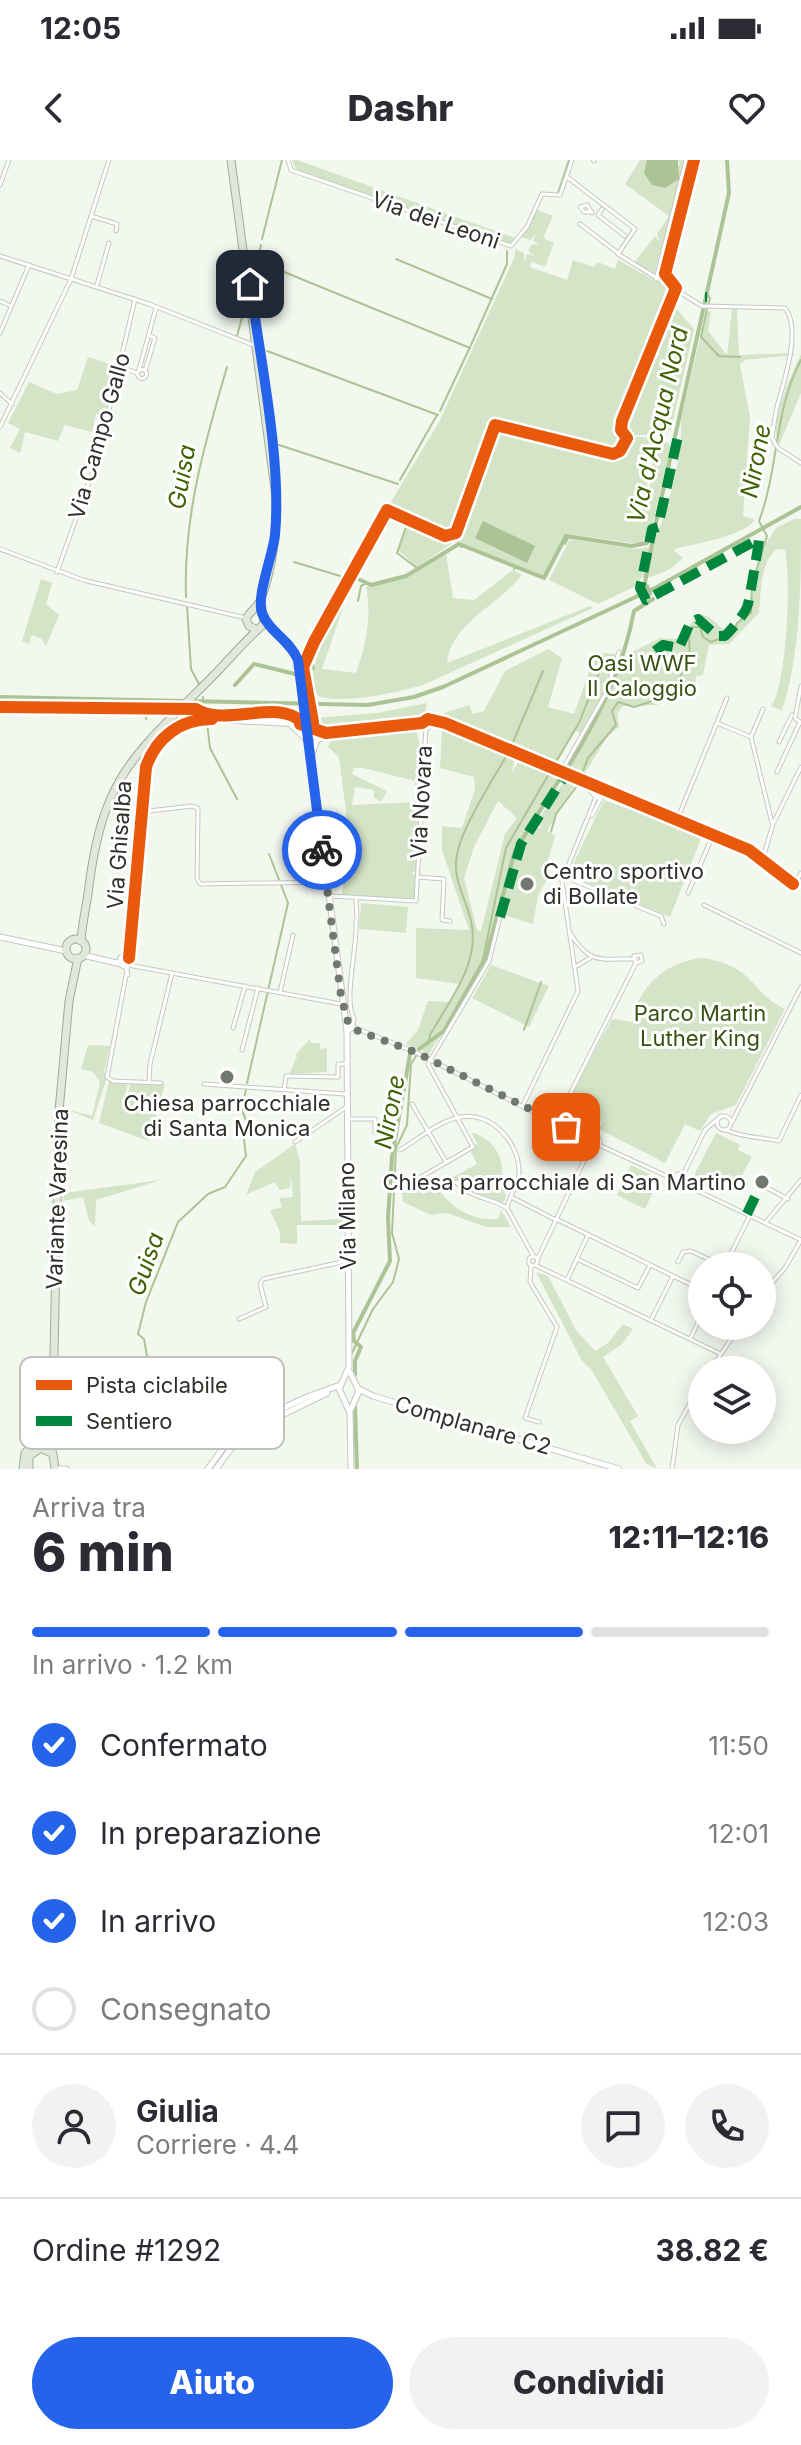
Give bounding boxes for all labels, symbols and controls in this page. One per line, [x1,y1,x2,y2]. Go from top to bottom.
text: 12:05 [40,10,121,46]
icon: back [32,86,76,130]
text: Dashr [348,86,453,130]
icon: heart [725,86,769,130]
street label: Via dei Leoni [369,186,503,254]
pin [216,250,284,318]
icon: home [228,262,272,306]
water label: Via d'Acqua Nord [621,324,694,526]
street label: Via Campo Gallo [63,350,135,522]
water label: Nirone [734,421,777,500]
water label: Guisa [162,442,201,512]
park label: Oasi WWF Il Caloggio [587,650,697,701]
street label: Via Novara [405,745,437,859]
street label: Via Ghisalba [102,780,136,910]
courier [282,810,362,890]
icon: bike [300,828,344,872]
place label: Centro sportivo di Bollate [543,858,704,909]
marker: Centro sportivo di Bollate [518,875,536,893]
park label: Parco Martin Luther King [634,1000,766,1051]
marker: Chiesa parrocchiale di Santa Monica [218,1068,236,1086]
water label: Nirone [368,1072,411,1151]
place label: Chiesa parrocchiale di Santa Monica [123,1090,331,1141]
pin [532,1093,600,1161]
icon: bag [544,1105,588,1149]
street label: Variante Varesina [41,1108,73,1290]
street label: Via Milano [333,1162,361,1270]
place label: Chiesa parrocchiale di San Martino [382,1169,746,1195]
marker: Chiesa parrocchiale di San Martino [753,1173,771,1191]
water label: Guisa [121,1228,170,1299]
map controls [688,1252,776,1444]
button: locate [688,1252,776,1340]
button: layers [688,1356,776,1444]
legend [20,1357,284,1449]
text: Pista ciclabile [86,1372,228,1398]
street label: Complanare C2 [392,1390,554,1460]
text: Sentiero [86,1408,172,1434]
text: Arriva tra [32,1492,146,1523]
text: 12:11–12:16 [609,1519,769,1555]
text: 6 min [32,1521,174,1584]
text: In arrivo · 1.2 km [32,1649,233,1680]
icon: check [32,1723,76,1767]
text: Confermato [100,1727,268,1763]
text: 11:50 [708,1730,769,1761]
icon: check [32,1811,76,1855]
text: In preparazione [100,1815,322,1851]
text: 12:01 [708,1818,769,1849]
icon: check [32,1899,76,1943]
text: In arrivo [100,1903,216,1939]
text: 12:03 [703,1906,769,1937]
text: Consegnato [100,1991,271,2027]
button: person [32,2084,116,2168]
button: chat [581,2084,665,2168]
button: phone [685,2084,769,2168]
text: Giulia [136,2093,219,2129]
text: Corriere · 4.4 [136,2129,299,2160]
text: Ordine #1292 [32,2232,221,2268]
text: 38.82 € [656,2232,769,2268]
button: Aiuto [32,2337,393,2429]
button: Condividi [409,2337,769,2429]

